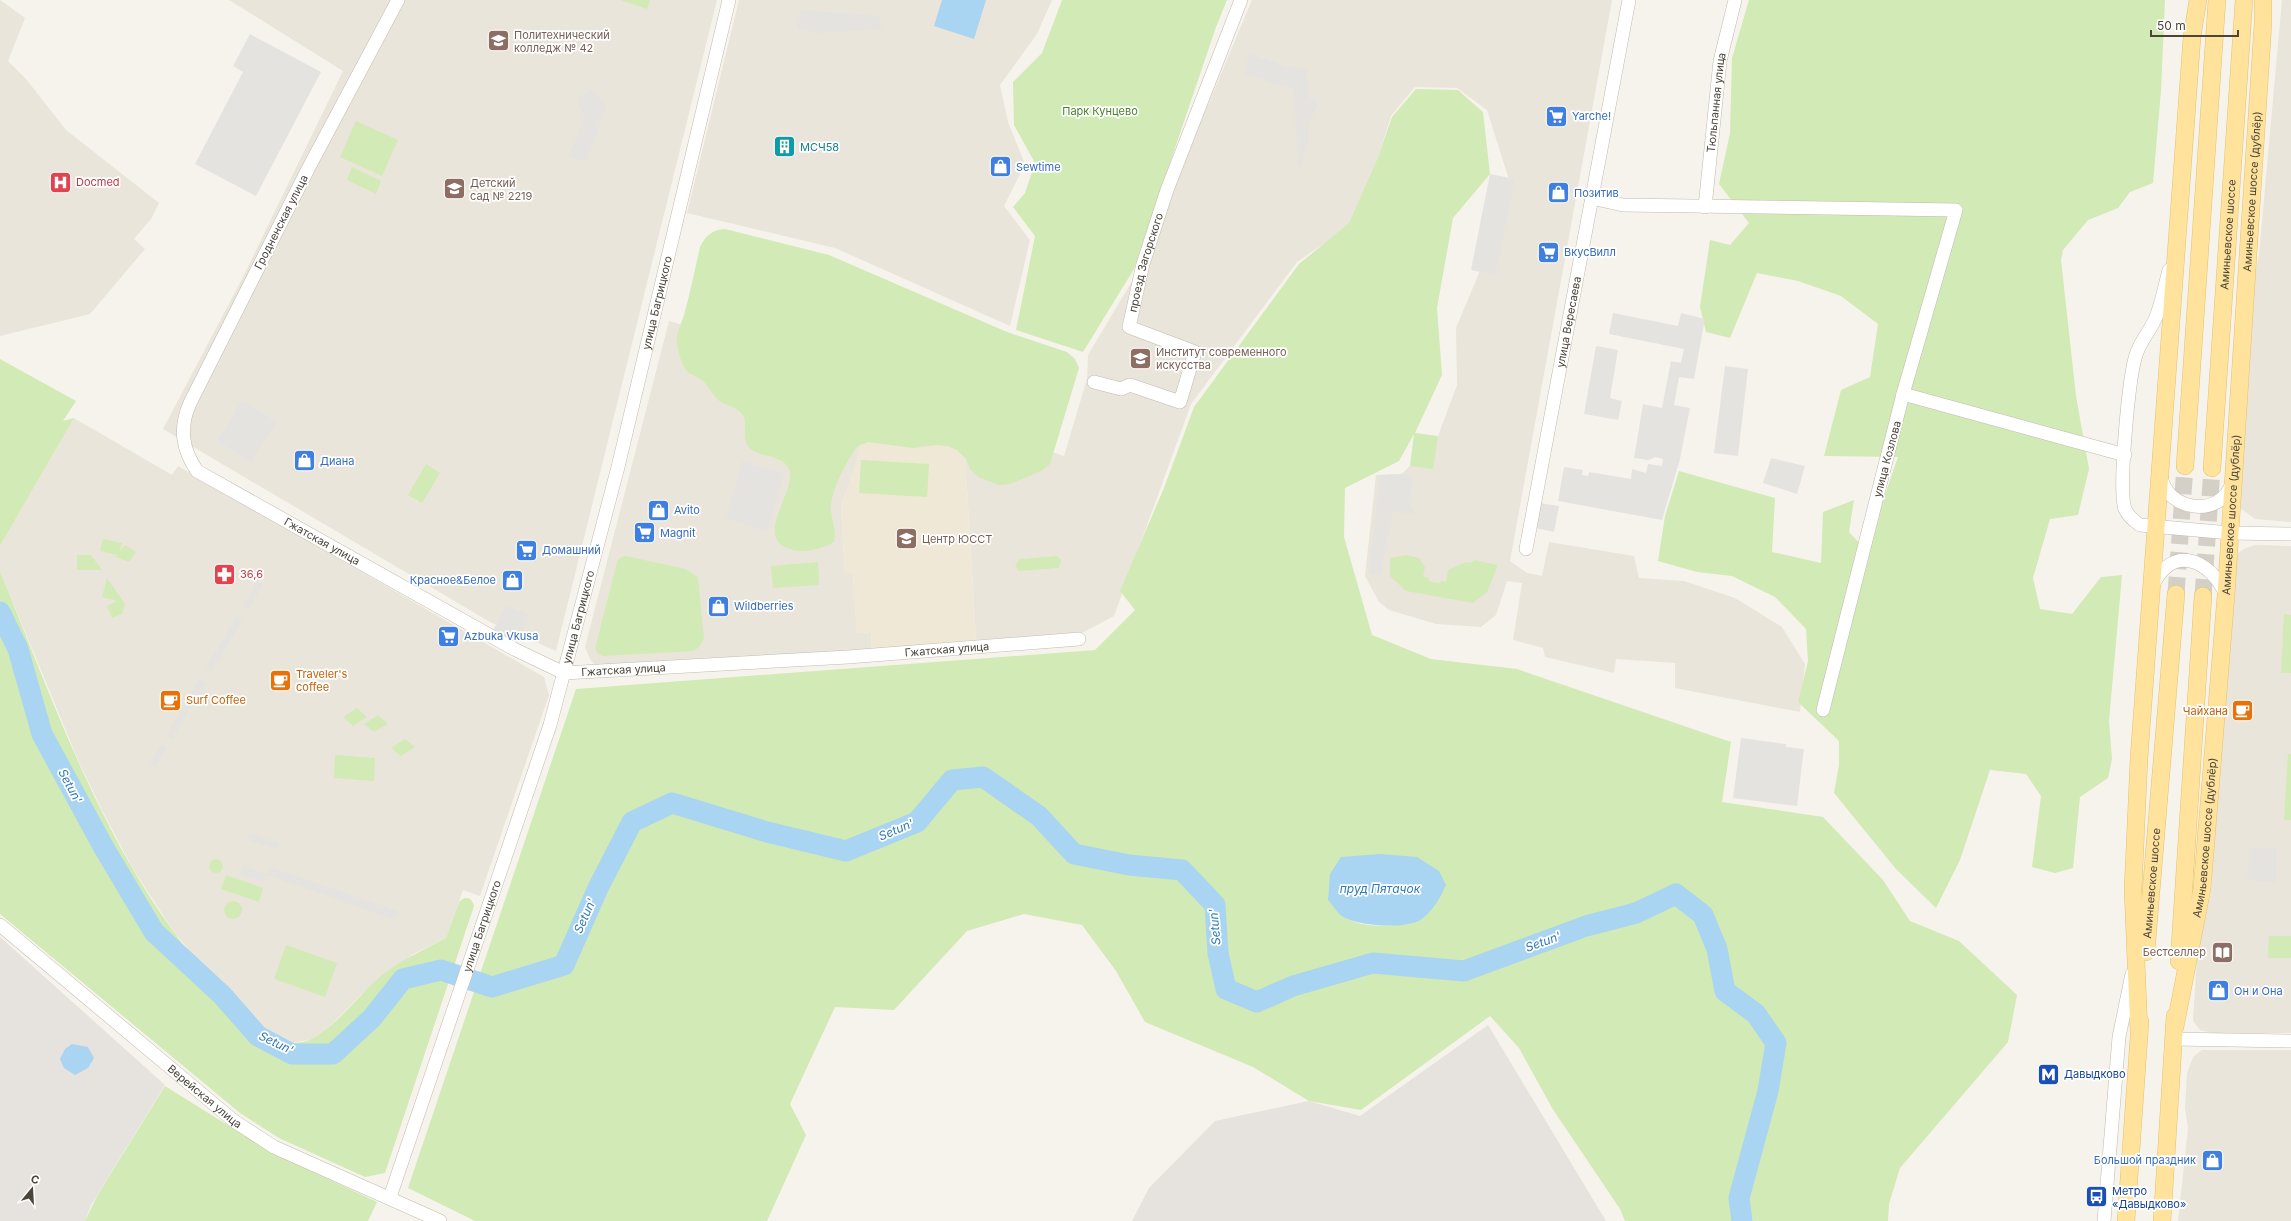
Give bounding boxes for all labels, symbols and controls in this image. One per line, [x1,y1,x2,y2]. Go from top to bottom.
scale bar [2151,12,2238,38]
text: 50 m [2157,18,2186,33]
school or university icon: Политехнический колледж № 42 [485,28,511,54]
place label: Политехнический колледж № 42 [514,28,610,55]
street label: Тюльпанная улица [1704,51,1729,153]
supermarket icon: Yarche! [1543,103,1569,129]
park label: Парк Кунцево [1062,104,1138,118]
place label: Yarche! [1572,109,1611,123]
street label: Аминьевское шоссе (дублёр) [2240,111,2264,272]
building icon: МСЧ58 [771,134,797,160]
place label: МСЧ58 [800,140,839,154]
shop icon: Sewtime [988,154,1014,180]
place label: Sewtime [1016,160,1061,174]
hospital icon: Docmed [47,169,73,195]
street label: Гродненская улица [251,172,311,272]
place label: Docmed [76,175,120,189]
school or university icon: Детский сад № 2219 [442,176,468,202]
place label: Детский сад № 2219 [470,176,533,203]
street label: Аминьевское шоссе [2217,179,2239,290]
shop icon: Позитив [1546,180,1572,206]
place label: Позитив [1574,186,1619,200]
street label: проезд Загорского [1126,211,1166,313]
supermarket icon: ВкусВилл [1536,239,1562,265]
place label: ВкусВилл [1564,245,1616,259]
street label: улица Багрицкого [639,254,675,351]
street label: улица Вересаева [1553,275,1584,369]
school or university icon: Институт современного искусства [1127,345,1153,371]
place label: Институт современного искусства [1156,345,1287,372]
street label: улица Козлова [1870,419,1904,499]
street label: Аминьевское шоссе (дублёр) [2219,434,2243,595]
shop icon: Диана [291,448,317,474]
place label: Диана [320,454,354,468]
shop icon: Avito [646,497,672,523]
place label: Avito [674,503,700,517]
street label: Гжатская улица [282,514,363,568]
supermarket icon: Magnit [632,520,658,546]
place label: Magnit [660,526,696,540]
school or university icon: Центр ЮССТ [894,526,920,552]
place label: Центр ЮССТ [922,532,992,546]
supermarket icon: Домашний [514,537,540,563]
place label: Домашний [542,543,601,557]
pharmacy icon: 36,6 [212,561,238,587]
place label: 36,6 [240,567,263,581]
shop icon: Красное&Белое [499,567,525,593]
street label: улица Багрицкого [559,568,598,665]
place label: Красное&Белое [410,573,496,587]
shop icon: Wildberries [705,593,731,619]
place label: Wildberries [734,599,794,613]
supermarket icon: Azbuka Vkusa [435,623,461,649]
place label: Azbuka Vkusa [464,629,538,643]
street label: Гжатская улица [904,639,990,660]
street label: Гжатская улица [581,660,666,679]
cafe icon: Traveler's coffee [268,667,294,693]
place label: Traveler's coffee [296,667,348,694]
cafe icon: Surf Coffee [157,687,183,713]
place label: Surf Coffee [186,693,246,707]
cafe icon: Чайхана [2230,698,2256,724]
place label: Чайхана [2183,704,2228,718]
street label: Аминьевское шоссе (дублёр) [2190,757,2220,919]
water label: Setun' [55,766,86,806]
water label: Setun' [876,815,916,844]
street label: Аминьевское шоссе [2140,827,2163,939]
street label: улица Багрицкого [460,878,504,974]
water label: пруд Пятачок [1340,881,1421,896]
water label: Setun' [570,896,599,935]
water label: Setun' [1205,908,1224,946]
water label: Setun' [1523,928,1563,955]
library icon: Бестселлер [2209,939,2235,965]
place label: Бестселлер [2143,945,2206,959]
shop icon: Он и Она [2205,978,2231,1004]
place label: Он и Она [2234,984,2283,998]
water label: Setun' [257,1028,296,1057]
street label: Верейская улица [165,1061,244,1131]
metro station icon: Давыдково [2036,1061,2062,1087]
place label: Давыдково [2064,1067,2126,1081]
shop icon: Большой праздник [2199,1147,2225,1173]
place label: Большой праздник [2094,1153,2196,1167]
north arrow [12,1169,52,1209]
text: С [29,1172,41,1187]
bus stop icon: Метро «Давыдково» [2084,1184,2110,1210]
place label: Метро «Давыдково» [2112,1184,2186,1211]

